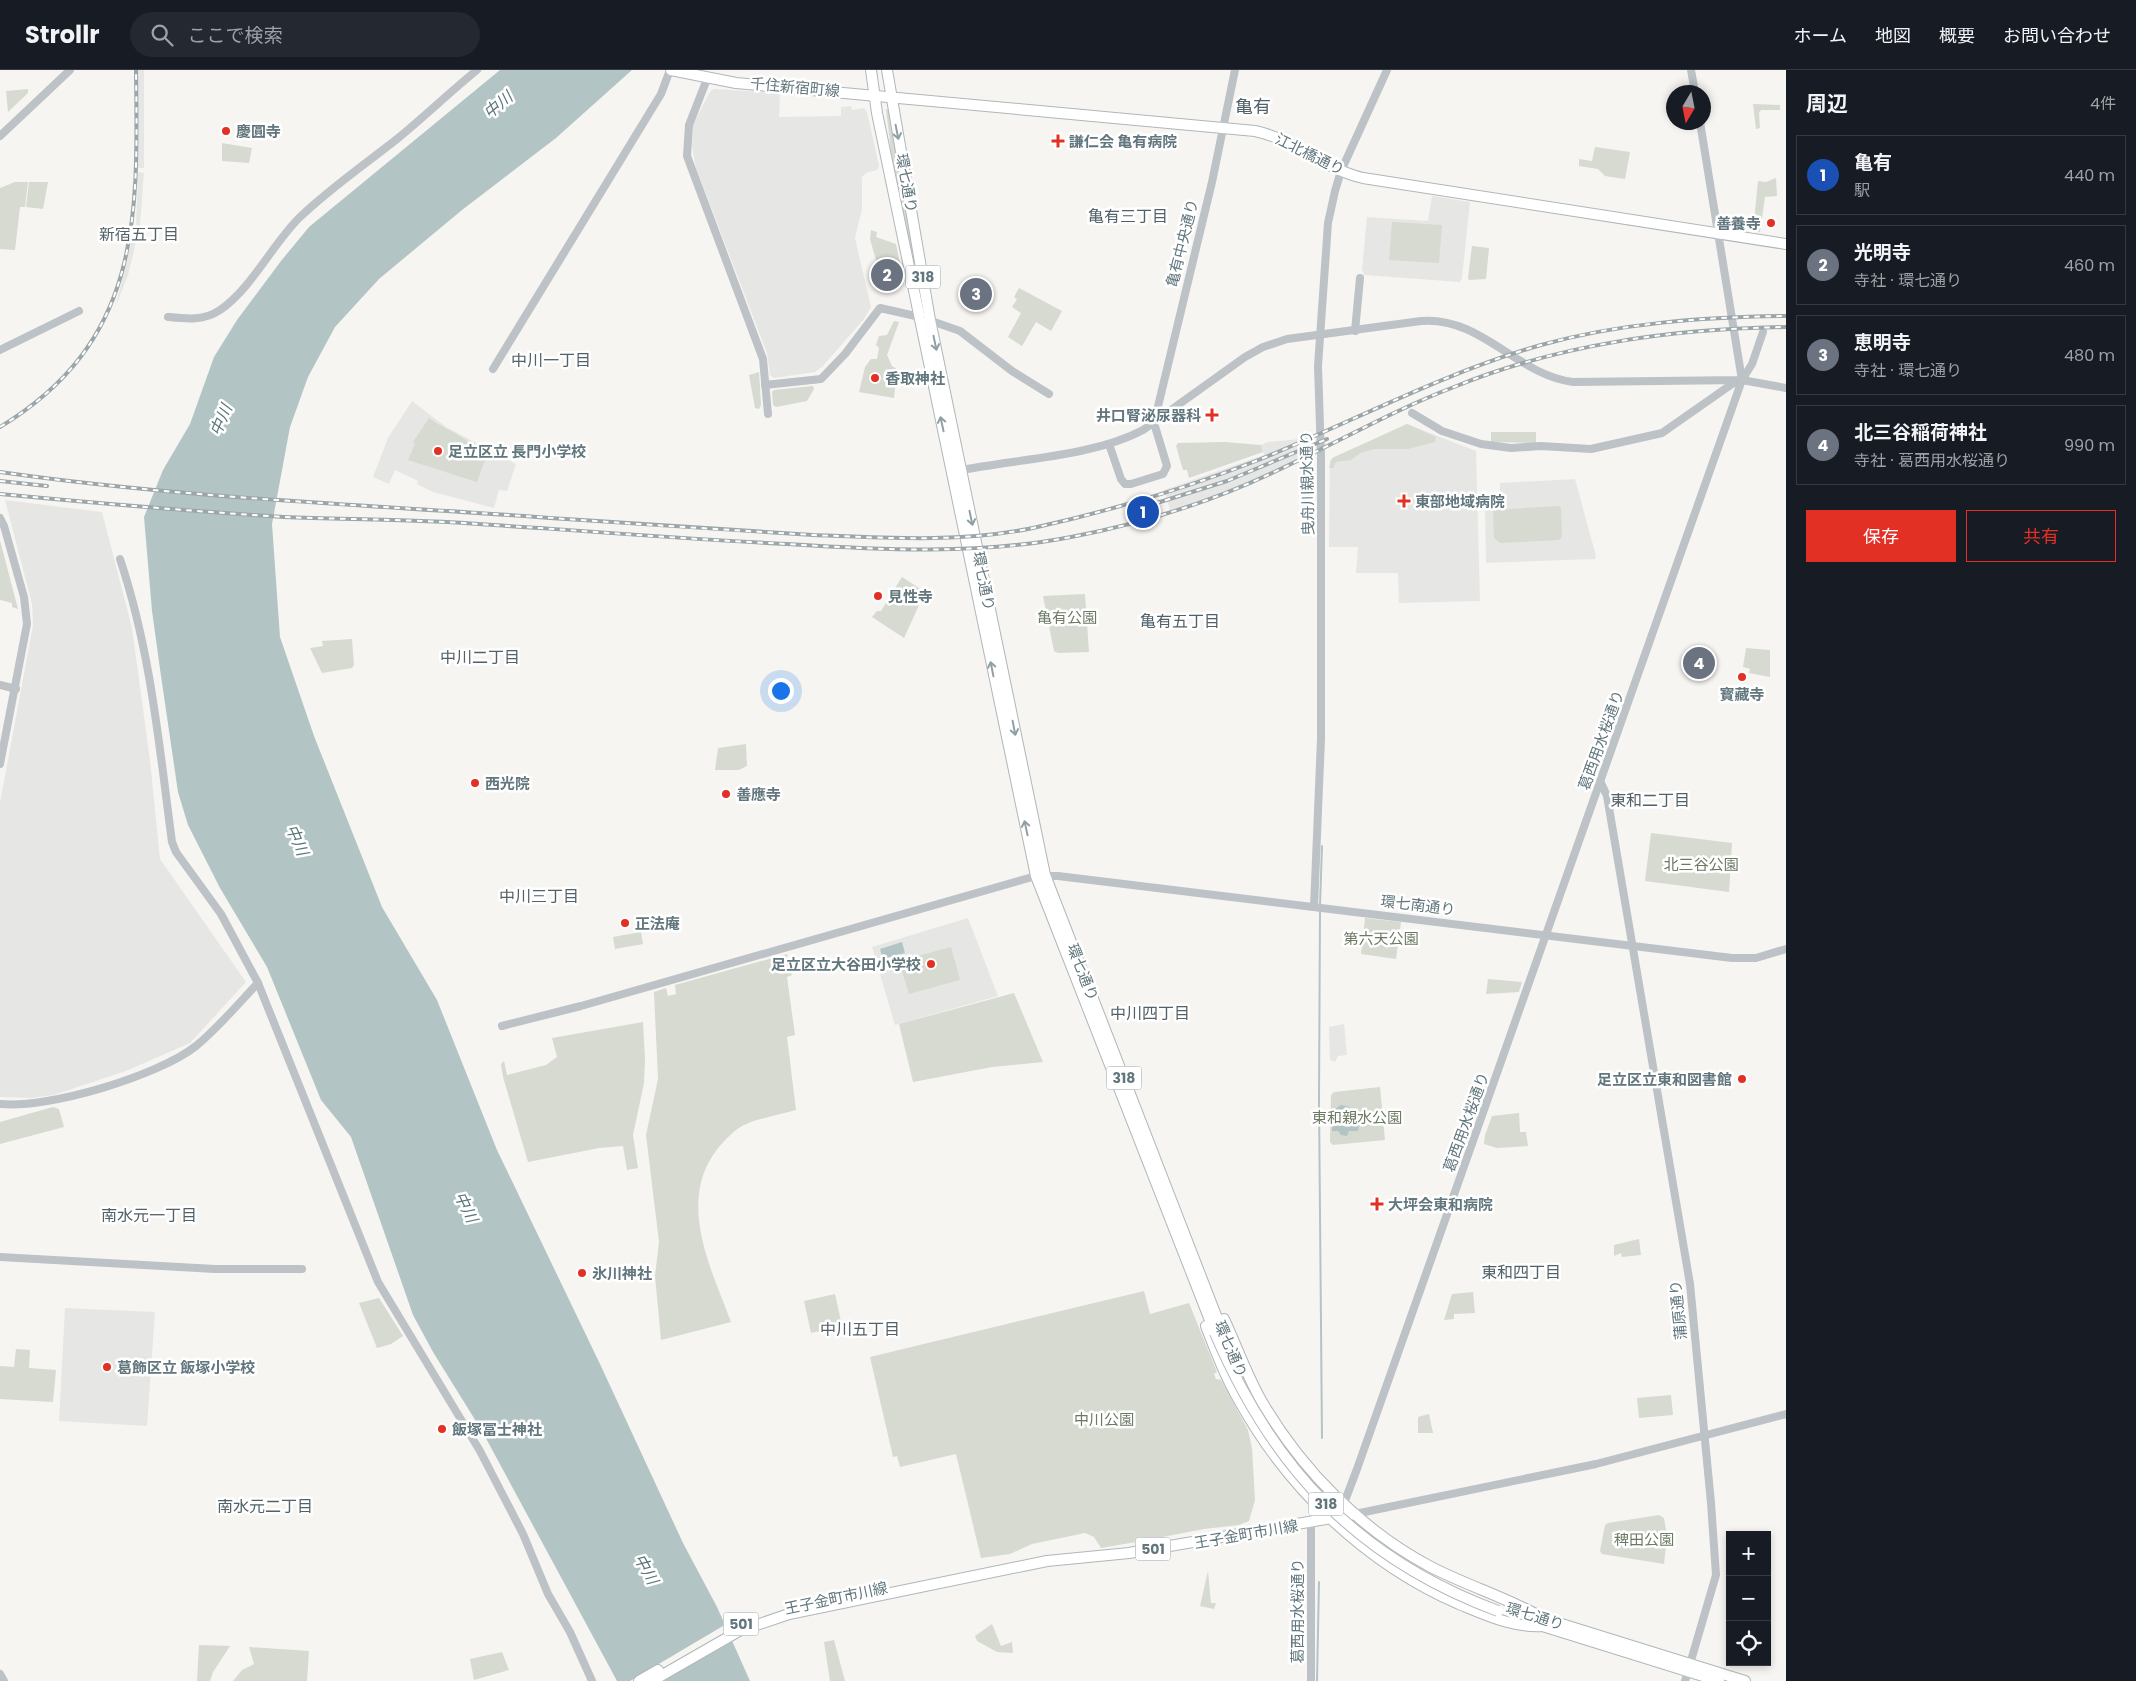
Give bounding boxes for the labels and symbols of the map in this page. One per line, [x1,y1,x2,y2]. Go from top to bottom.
street label: 千住新宿町線 [749,73,841,101]
water label: 中川 [478,85,519,124]
north arrow [1666,85,1711,130]
district label: 亀有 [1235,94,1271,119]
place label: 慶圓寺 [236,121,281,142]
one-way arrow [893,123,903,139]
marker: 慶圓寺 [220,125,232,137]
street label: 江北橋通り [1272,128,1348,180]
place label: 謙仁会 亀有病院 [1069,131,1177,152]
marker: 謙仁会 亀有病院 [1051,134,1065,148]
street label: 環七通り [891,152,923,214]
street label: 亀有中央通り [1161,197,1203,289]
district label: 亀有三丁目 [1088,205,1168,228]
place label: 善養寺 [1716,213,1761,234]
marker: 善養寺 [1765,217,1777,229]
district label: 新宿五丁目 [99,223,179,246]
pin: 2 [871,256,903,294]
road number: 318 [906,266,940,288]
pin: 3 [960,275,992,313]
one-way arrow [931,335,941,351]
district label: 中川一丁目 [511,349,591,372]
place label: 香取神社 [885,368,945,389]
marker: 香取神社 [869,372,881,384]
water label: 中川 [204,399,239,439]
place label: 井口腎泌尿器科 [1096,405,1201,426]
marker: 井口腎泌尿器科 [1205,408,1219,422]
one-way arrow [937,417,947,433]
street label: 曳舟川親水通り [1296,430,1318,536]
place label: 足立区立 長門小学校 [448,441,586,462]
marker: 足立区立 長門小学校 [432,445,444,457]
place label: 東部地域病院 [1415,491,1505,512]
pin: 1 [1127,493,1159,531]
marker: 東部地域病院 [1397,494,1411,508]
one-way arrow [967,509,976,525]
street label: 環七通り [968,550,1000,612]
place label: 見性寺 [888,586,933,607]
marker: 見性寺 [872,590,884,602]
park label: 亀有公園 [1037,607,1097,628]
district label: 亀有五丁目 [1140,610,1220,633]
pin: 4 [1683,644,1715,682]
district label: 中川二丁目 [440,646,520,669]
one-way arrow [987,662,997,678]
marker: 寳藏寺 [1736,671,1748,683]
your location [768,678,794,704]
place label: 寳藏寺 [1719,684,1765,705]
street label: 葛西用水桜通り [1573,687,1629,793]
one-way arrow [1010,720,1020,736]
place label: 西光院 [485,773,530,794]
marker: 西光院 [469,777,481,789]
place label: 善應寺 [736,784,781,805]
marker: 善應寺 [720,788,732,800]
district label: 東和二丁目 [1610,789,1690,812]
water label: 中川 [280,821,315,861]
one-way arrow [1020,821,1030,837]
park label: 北三谷公園 [1663,854,1739,875]
district label: 中川三丁目 [499,885,579,908]
street label: 環七南通り [1379,890,1457,920]
place label: 正法庵 [635,913,680,934]
marker: 正法庵 [619,917,631,929]
park label: 第六天公園 [1343,928,1419,949]
street label: 環七通り [1062,940,1104,1004]
place label: 足立区立大谷田小学校 [771,954,921,975]
marker: 足立区立大谷田小学校 [925,958,937,970]
district label: 中川四丁目 [1110,1002,1190,1025]
road number: 318 [1106,1066,1142,1090]
street label: 葛西用水桜通り [1438,1069,1494,1175]
place label: 足立区立東和図書館 [1597,1069,1732,1090]
marker: 足立区立東和図書館 [1736,1073,1748,1085]
park label: 東和親水公園 [1312,1107,1402,1128]
water label: 中川 [449,1188,484,1228]
place label: 大坪会東和病院 [1388,1194,1493,1215]
marker: 大坪会東和病院 [1370,1197,1384,1211]
district label: 南水元一丁目 [101,1204,197,1227]
district label: 東和四丁目 [1481,1261,1561,1284]
place label: 氷川神社 [592,1263,652,1284]
marker: 氷川神社 [576,1267,588,1279]
street label: 蒲原通り [1664,1279,1692,1341]
street label: 環七通り [1210,1317,1252,1381]
district label: 中川五丁目 [820,1318,900,1341]
place label: 葛飾区立 飯塚小学校 [117,1357,255,1378]
marker: 葛飾区立 飯塚小学校 [101,1361,113,1373]
park label: 中川公園 [1074,1409,1134,1430]
place label: 飯塚冨士神社 [452,1419,542,1440]
marker: 飯塚冨士神社 [436,1423,448,1435]
road number: 318 [1308,1492,1344,1516]
district label: 南水元二丁目 [217,1495,313,1518]
street label: 王子金町市川線 [1192,1515,1300,1553]
park label: 稗田公園 [1614,1529,1674,1550]
road number: 501 [1136,1538,1170,1560]
water label: 中川 [628,1549,665,1590]
street label: 葛西用水桜通り [1287,1558,1308,1664]
street label: 王子金町市川線 [782,1577,890,1619]
street label: 環七通り [1503,1597,1567,1635]
road number: 501 [724,1612,758,1636]

